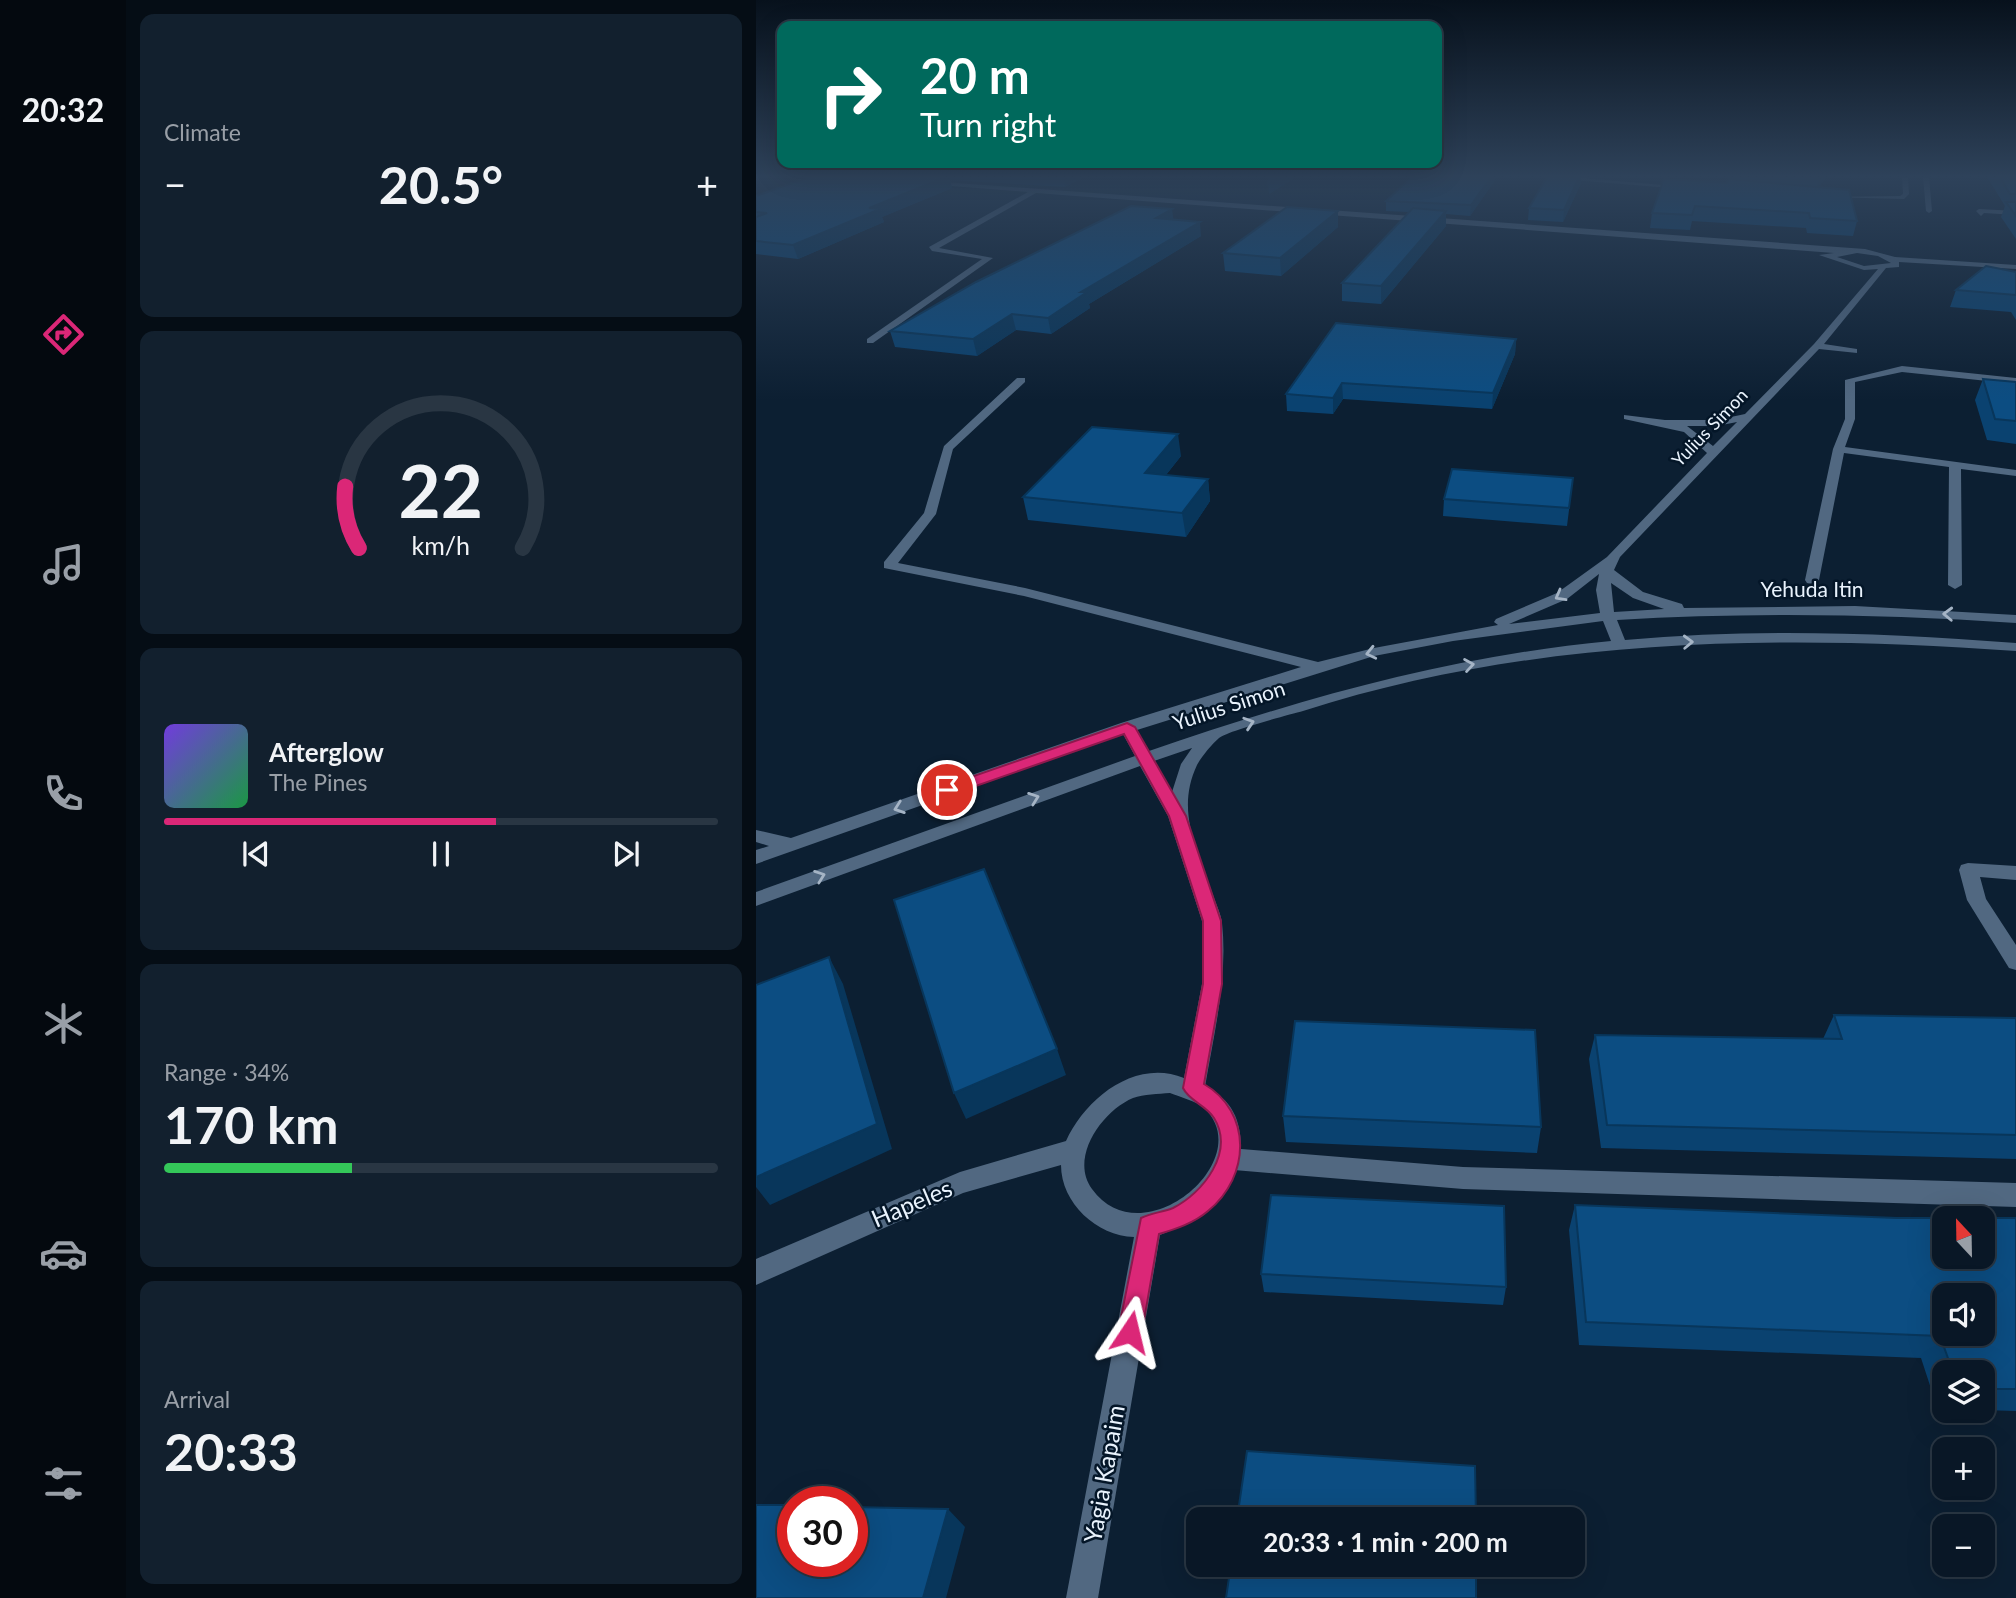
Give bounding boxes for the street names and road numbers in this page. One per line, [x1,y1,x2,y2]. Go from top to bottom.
street label: Yulius Simon [1667,384,1752,471]
street label: Yehuda Itin [1760,576,1864,601]
street label: Yulius Simon [1169,675,1288,734]
street label: Hapeles [867,1173,956,1233]
street label: Yagia Kapaim [1077,1403,1130,1545]

